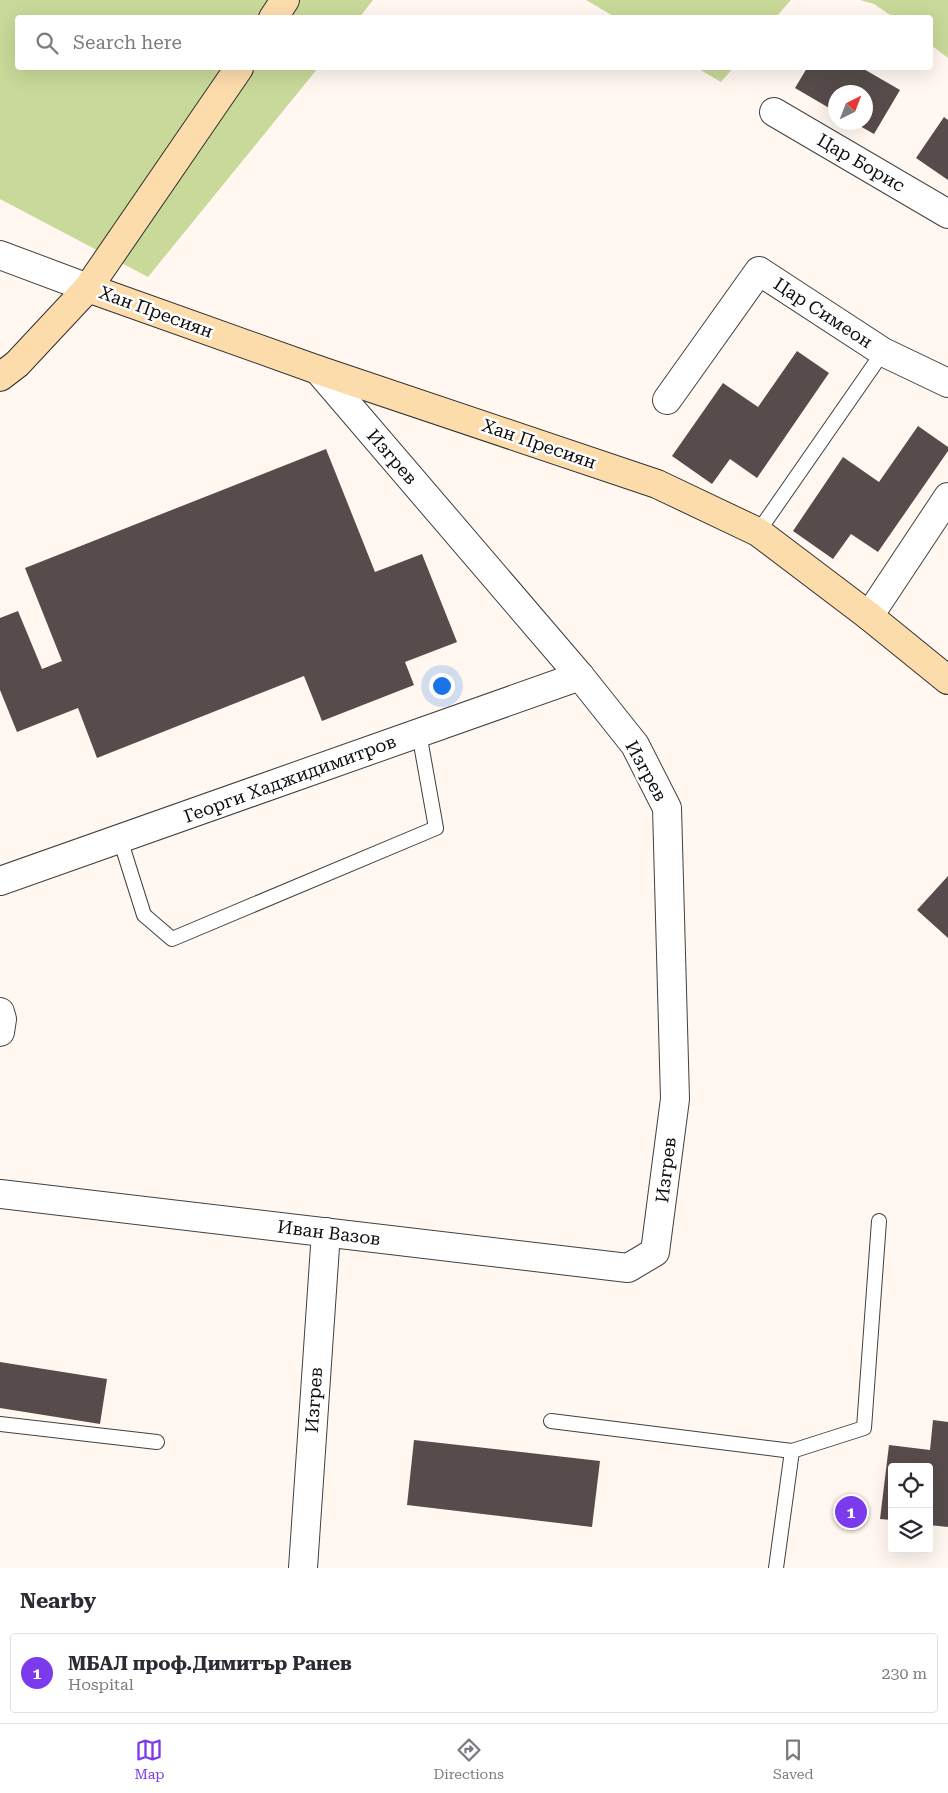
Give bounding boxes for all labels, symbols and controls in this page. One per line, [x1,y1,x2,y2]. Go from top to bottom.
search box [15,15,933,70]
icon: search [33,29,61,57]
text: Search here [73,31,182,54]
north arrow [828,85,873,130]
street label: Цар Борис [814,129,909,196]
street label: Цар Симеон [770,273,877,352]
street label: Хан Пресиян [96,281,216,342]
street label: Хан Пресиян [479,414,599,473]
street label: Изгрев [363,425,422,488]
your location [429,673,455,699]
street label: Георги Хаджидимитров [181,730,399,827]
street label: Изгрев [621,737,672,805]
street label: Изгрев [651,1136,680,1204]
street label: Иван Вазов [276,1216,382,1249]
street label: Изгрев [301,1366,326,1434]
map controls [888,1463,933,1553]
button: locate [888,1463,933,1508]
pin: 1 [835,1493,867,1531]
button: layers [888,1508,933,1553]
text: Nearby [20,1589,96,1613]
text: МБАЛ проф.Димитър Ранев [68,1652,352,1675]
text: 1 [33,1664,41,1683]
text: 230 m [881,1664,927,1683]
text: Hospital [68,1675,134,1694]
tab: Map [135,1736,164,1782]
tab: Directions [433,1736,504,1782]
tab: Saved [773,1736,814,1782]

